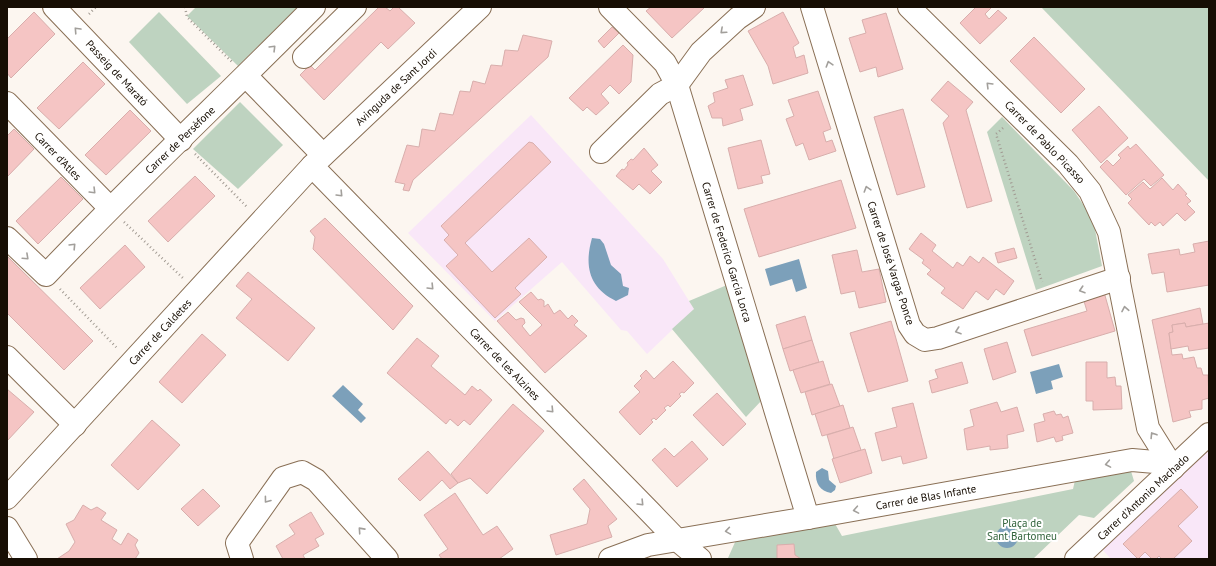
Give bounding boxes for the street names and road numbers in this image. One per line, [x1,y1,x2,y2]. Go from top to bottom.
street label: Passeig de Marató [83,37,151,109]
street label: Avinguda de Sant Jordi [352,45,440,128]
street label: Carrer de Pablo Picasso [1002,98,1088,186]
street label: Carrer de Persèfone [142,103,218,177]
street label: Carrer d'Atles [32,129,85,183]
street label: Carrer de Federico García Lorca [699,180,755,324]
street label: Carrer de José Vargas Ponce [864,199,918,327]
street label: Carrer de Caldetes [126,296,195,368]
street label: Carrer de les Alzines [467,325,543,403]
street label: Carrer d'Antonio Machado [1094,451,1192,543]
street label: Carrer de Blas Infante [875,481,978,513]

